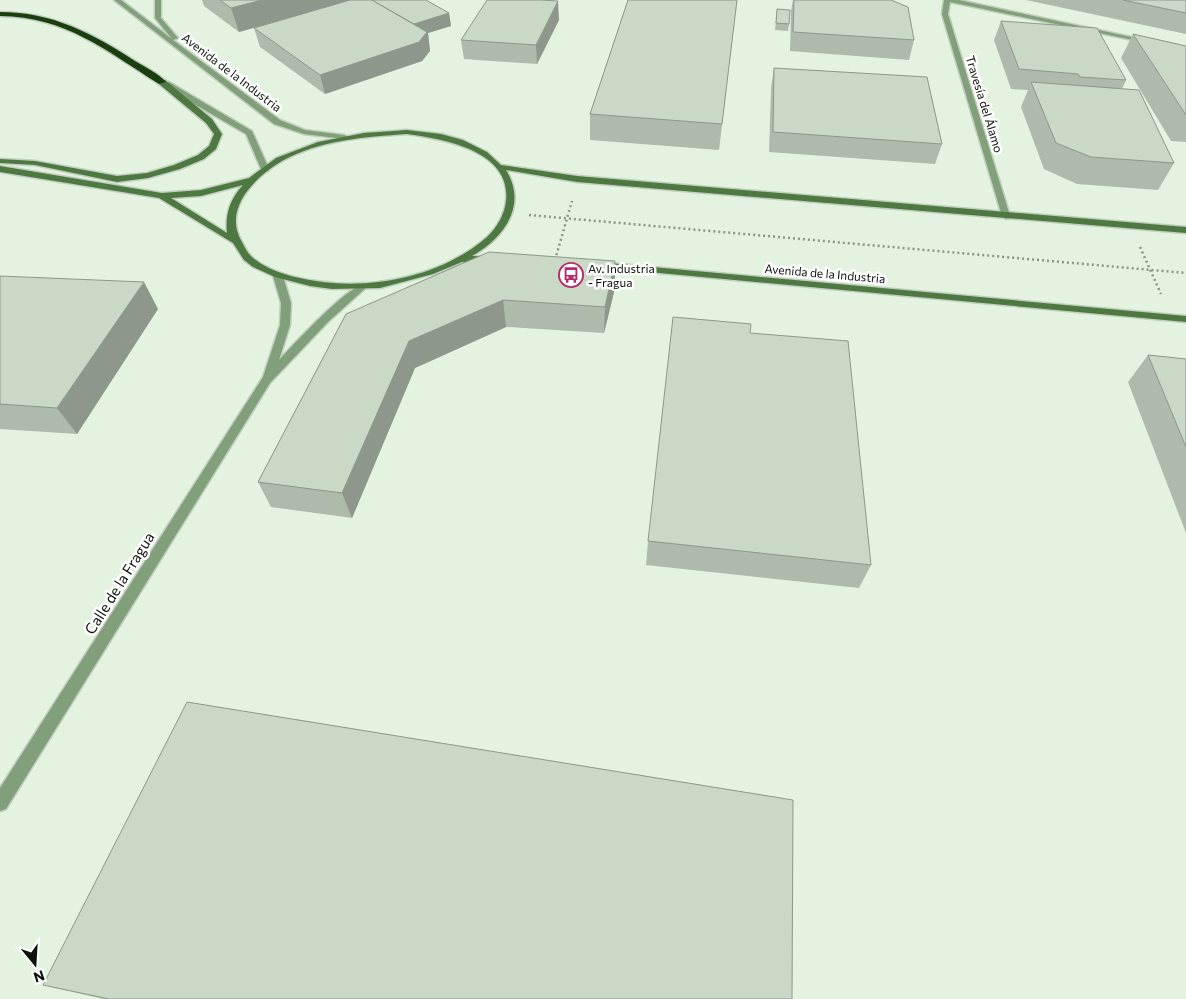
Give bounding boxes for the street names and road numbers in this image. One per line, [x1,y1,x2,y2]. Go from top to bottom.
street label: Avenida de la Industria [179,30,285,114]
street label: Travesía del Álamo [964,54,1006,154]
street label: Avenida de la Industria [764,261,886,285]
street label: Calle de la Fragua [80,529,158,637]

